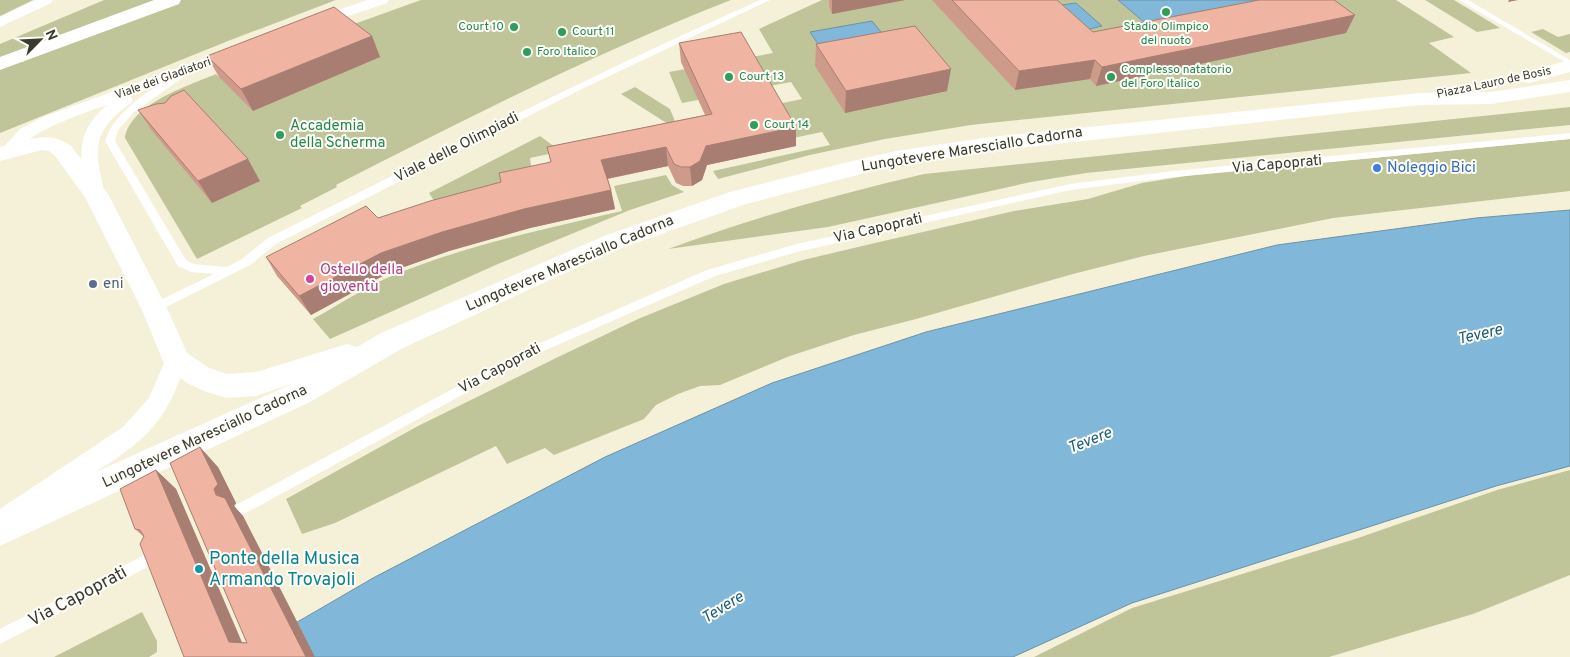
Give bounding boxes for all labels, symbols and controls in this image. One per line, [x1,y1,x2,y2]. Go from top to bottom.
marker: Stadio Olimpico del nuoto [1160,6,1172,18]
north arrow [15,15,65,65]
place label: Court 10 [458,19,504,35]
place label: Stadio Olimpico del nuoto [1123,19,1209,49]
marker: Court 10 [508,21,520,33]
place label: Court 11 [572,24,615,40]
marker: Court 11 [556,26,568,38]
text: N [41,27,60,43]
place label: Foro Italico [537,44,597,60]
marker: Foro Italico [521,46,533,58]
street label: Viale dei Gladiatori [113,54,213,104]
place label: Complesso natatorio del Foro Italico [1121,62,1232,92]
street label: Piazza Lauro de Bosis [1435,63,1553,103]
place label: Court 13 [739,69,784,85]
marker: Court 13 [723,71,735,83]
marker: Complesso natatorio del Foro Italico [1105,71,1117,83]
street label: Viale delle Olimpiadi [392,108,522,188]
place label: Accademia della Scherma [290,117,385,153]
place label: Court 14 [764,117,809,133]
marker: Court 14 [748,119,760,131]
street label: Lungotevere Maresciallo Cadorna [860,123,1084,177]
marker: Accademia della Scherma [274,129,286,141]
street label: Via Capoprati [1231,152,1323,178]
place label: Noleggio Bici [1387,159,1476,178]
marker: Noleggio Bici [1371,162,1383,174]
street label: Via Capoprati [832,210,924,248]
street label: Lungotevere Maresciallo Cadorna [463,211,677,317]
place label: Ostello della gioventù [320,261,403,297]
marker: Ostello della gioventù [304,273,316,285]
place label: eni [103,275,123,294]
marker: eni [87,278,99,290]
water label: Tevere [1456,320,1505,350]
street label: Via Capoprati [456,339,544,399]
street label: Lungotevere Maresciallo Cadorna [99,381,311,493]
water label: Tevere [1065,423,1116,459]
place label: Ponte della Musica Armando Trovajoli [209,548,360,592]
street label: Via Capoprati [25,561,131,633]
marker: Ponte della Musica Armando Trovajoli [193,563,205,575]
water label: Tevere [698,587,748,629]

